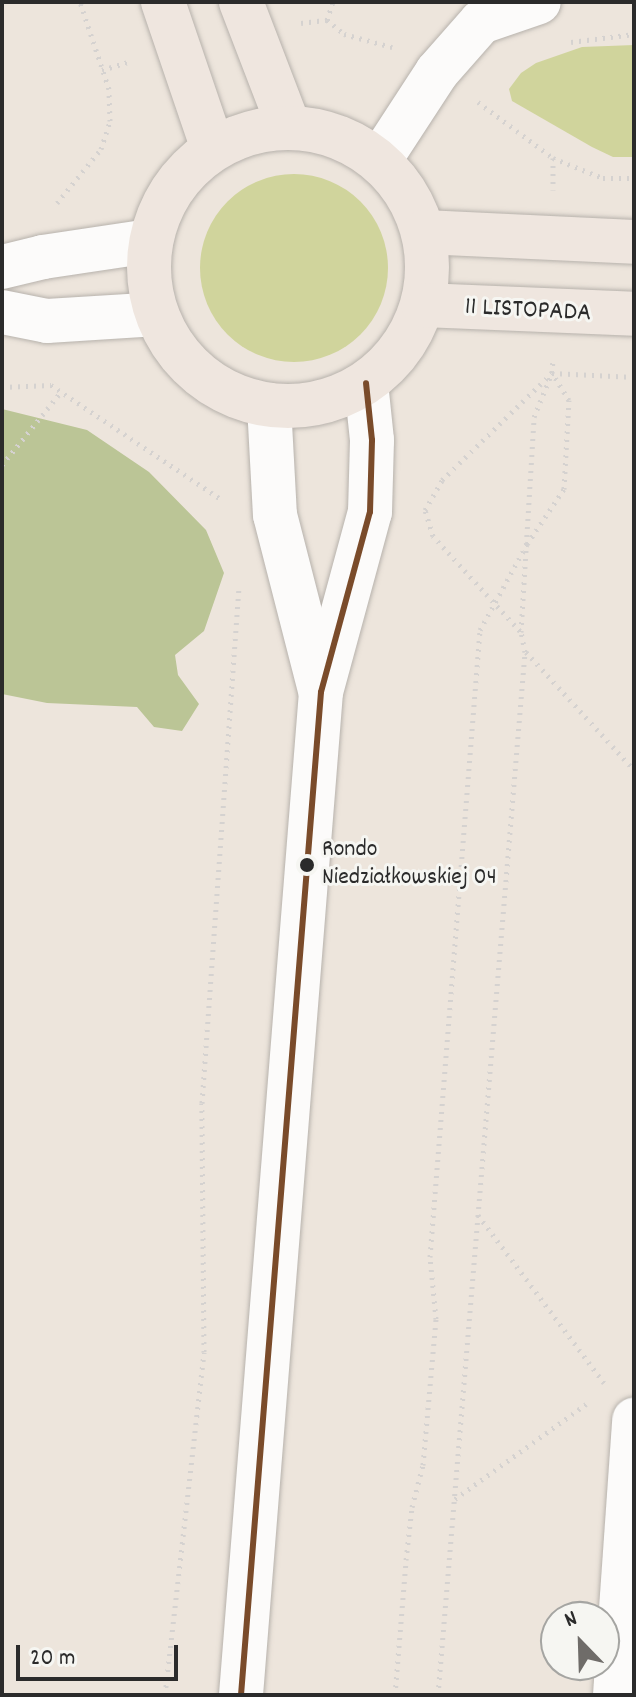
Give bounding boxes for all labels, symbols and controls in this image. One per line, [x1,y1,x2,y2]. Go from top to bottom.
street label: 11 LISTOPADA [464,292,592,330]
place label: Rondo Niedziałkowskiej 04 [322,837,497,893]
marker: Rondo Niedziałkowskiej 04 [299,857,315,873]
north arrow [540,1601,620,1681]
text: N [560,1604,582,1637]
scale bar [20,1629,182,1679]
text: 20 m [30,1642,76,1676]

